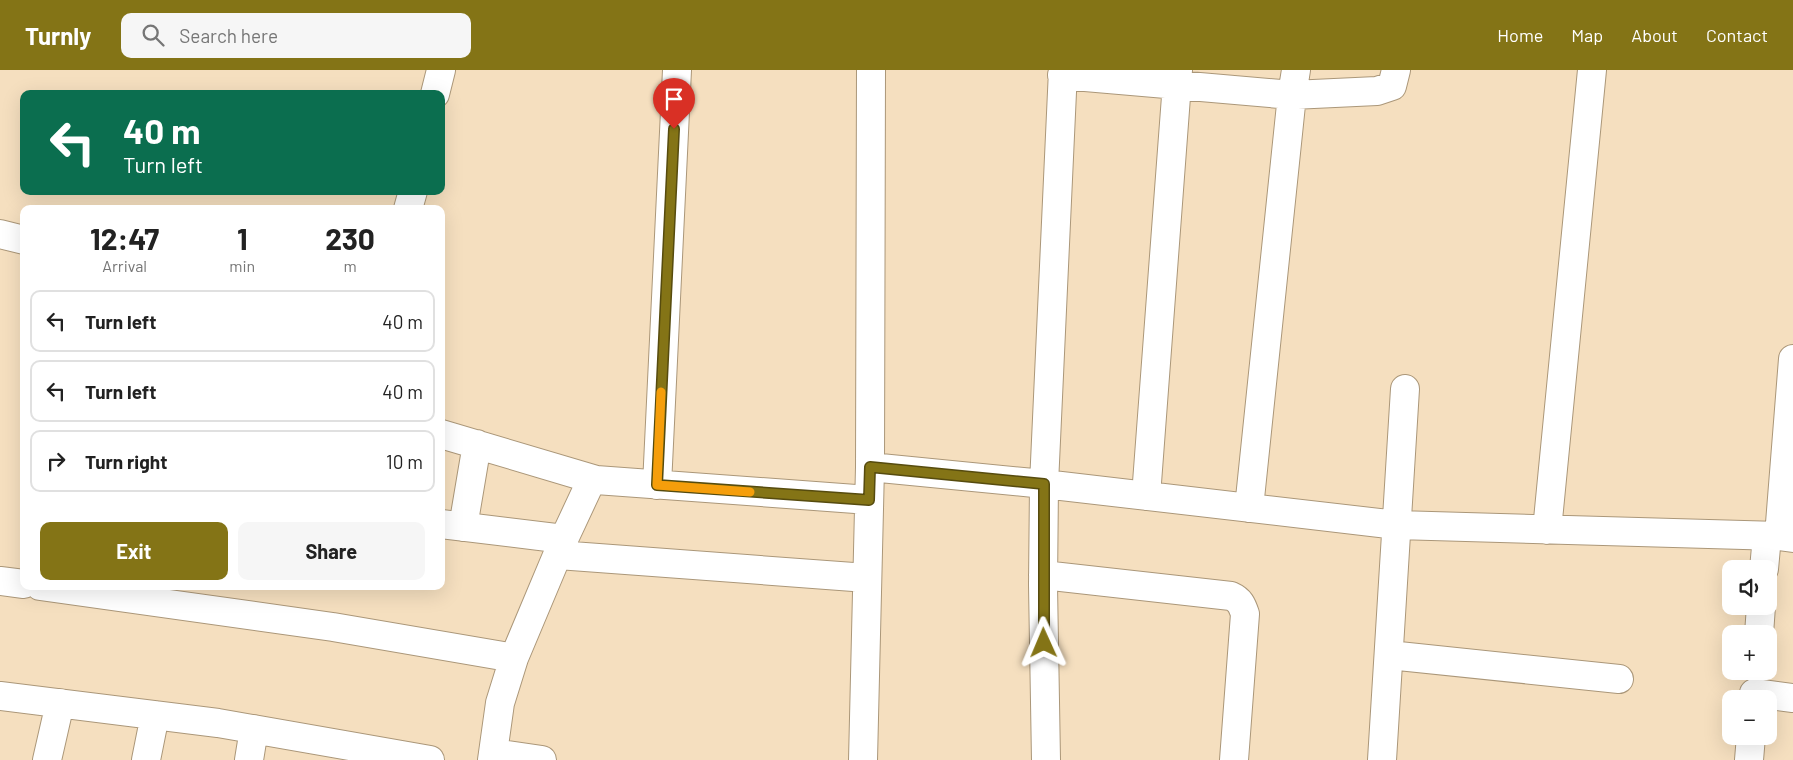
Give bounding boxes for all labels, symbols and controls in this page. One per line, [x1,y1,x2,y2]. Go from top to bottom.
search box [121,13,471,58]
text: Turnly [25,21,91,50]
icon: search [139,21,167,49]
text: Search here [179,24,278,47]
text: Home [1497,24,1543,46]
text: Map [1571,24,1603,46]
text: About [1631,24,1678,46]
text: Contact [1706,24,1768,46]
pin [653,78,695,129]
icon: arrive [660,85,688,113]
text: 40 m [123,109,200,151]
icon: left [40,110,105,175]
text: Turn left [123,151,203,177]
text: 12:47 [90,220,159,256]
text: 1 [237,220,248,256]
text: 230 [325,220,375,256]
text: Arrival [102,256,147,275]
text: min [229,256,255,275]
text: m [343,256,357,275]
icon: left [42,307,70,335]
text: Turn left [85,310,156,333]
text: 40 m [382,310,423,333]
icon: left [42,377,70,405]
text: Turn left [85,380,156,403]
text: 40 m [382,380,423,403]
icon: right [42,447,70,475]
text: Turn right [85,450,167,473]
text: 10 m [386,450,423,473]
button: Exit [40,522,228,580]
button: Share [238,522,425,580]
map controls [1722,560,1777,745]
button: sound [1722,560,1777,615]
position arrow [1017,616,1069,668]
button: + [1722,625,1777,680]
button: − [1722,690,1777,745]

